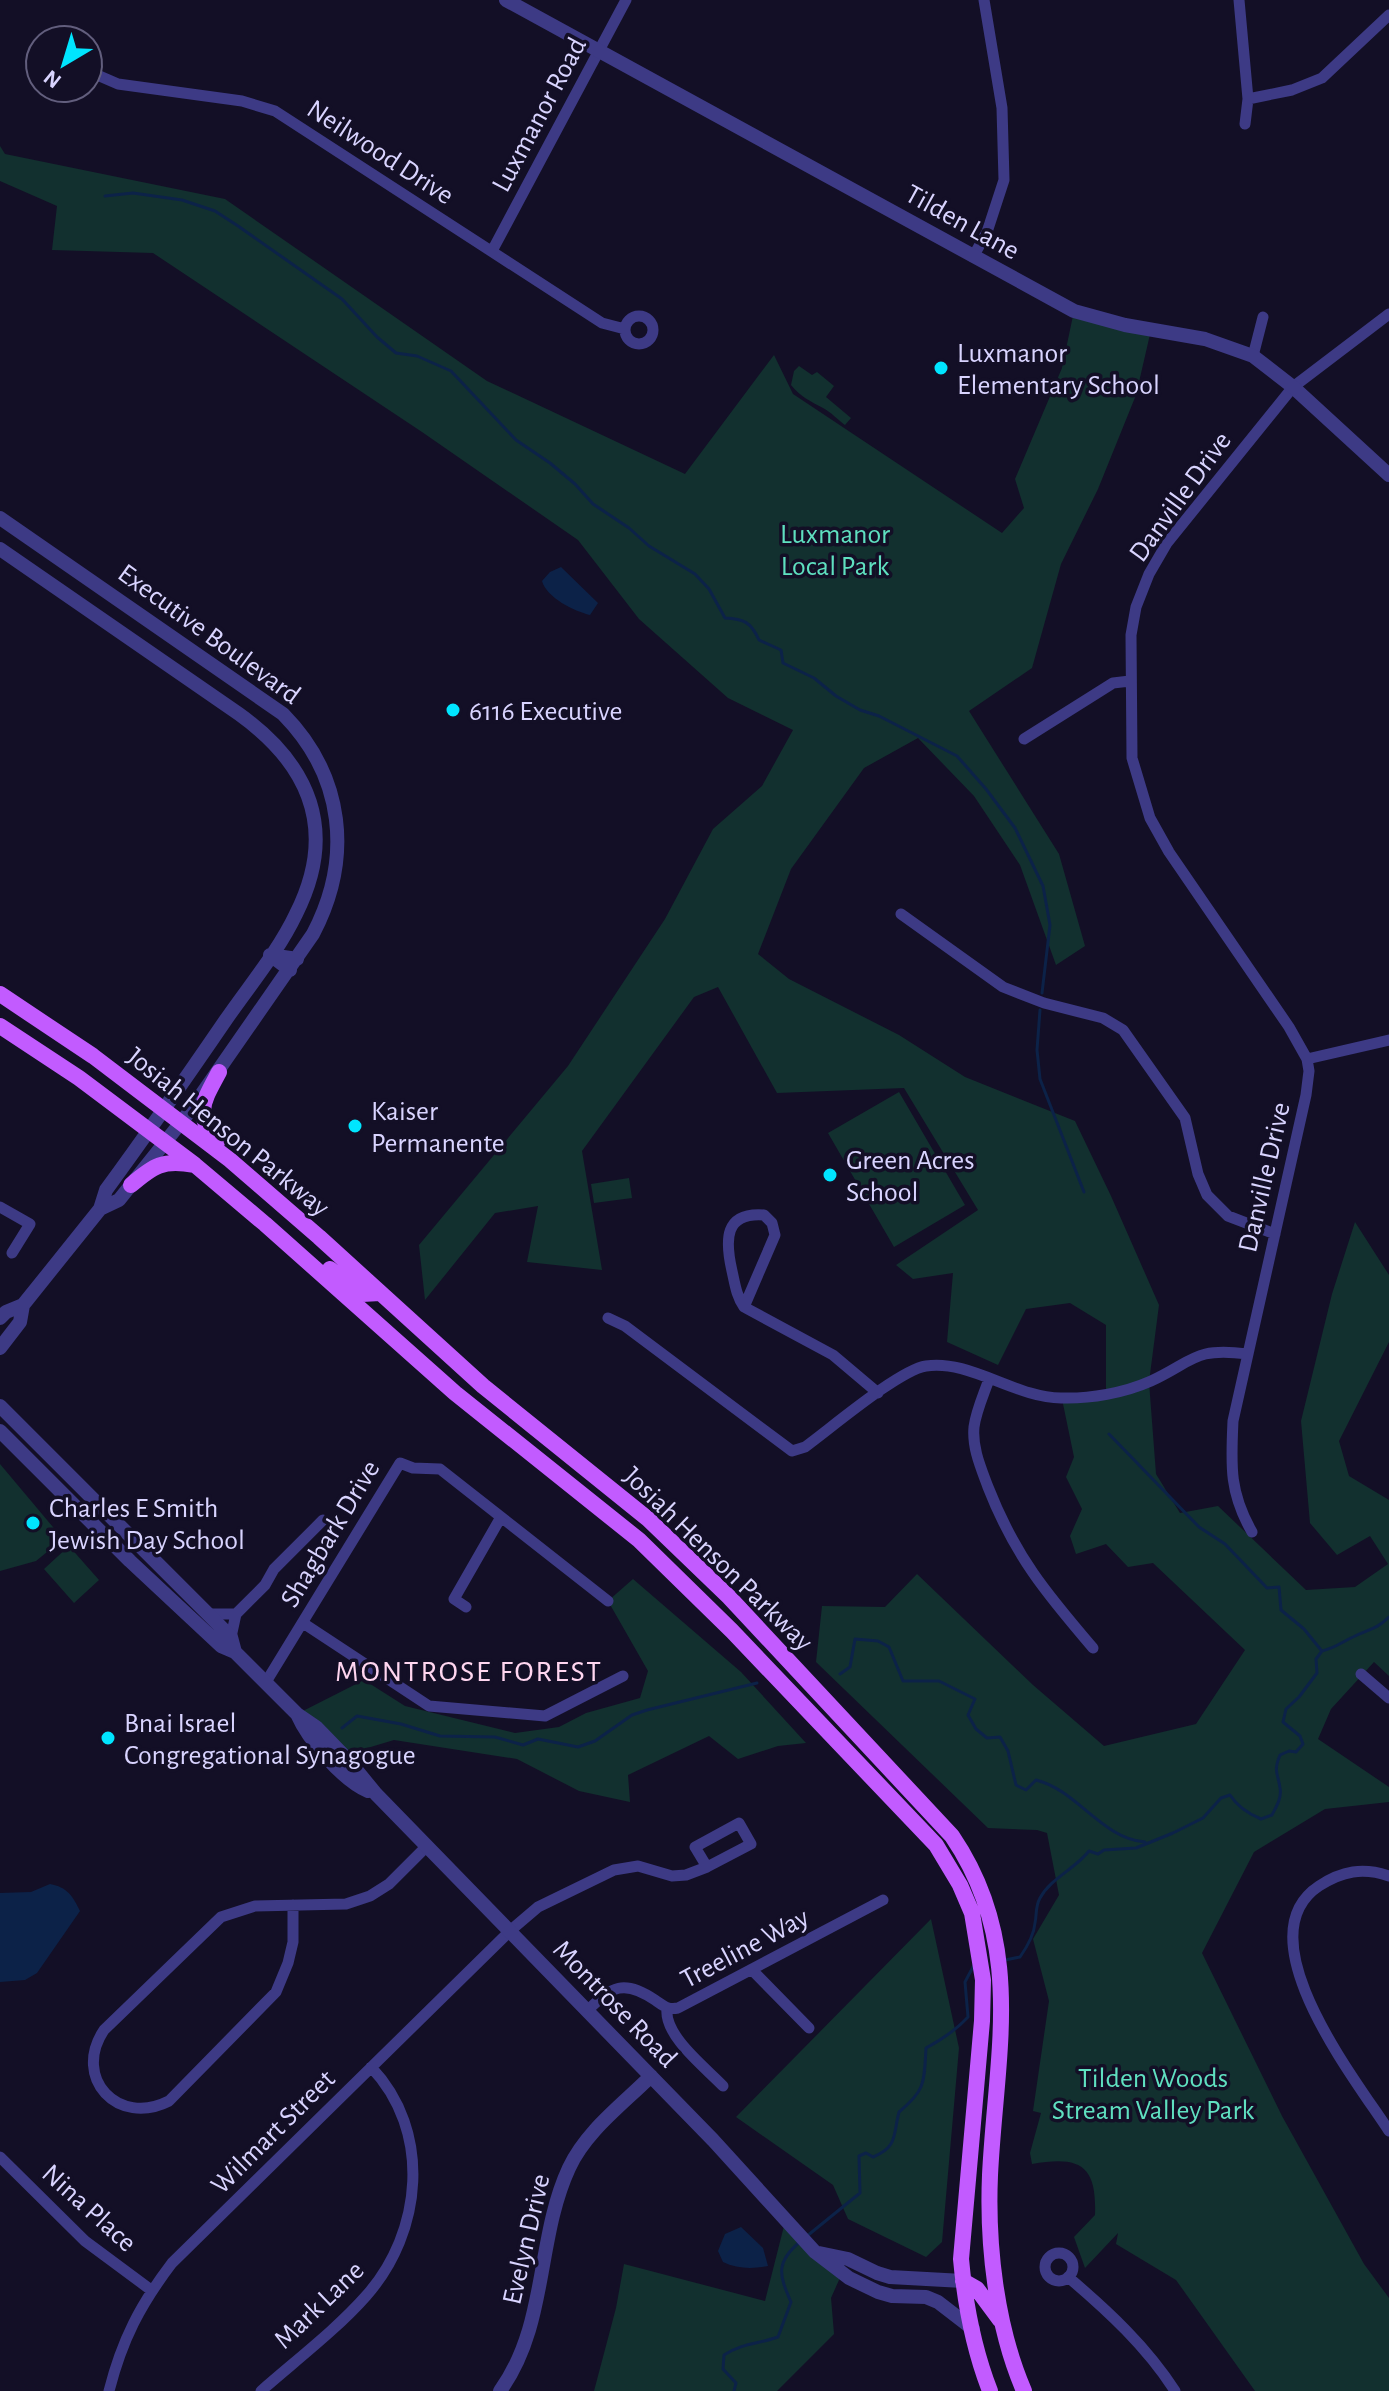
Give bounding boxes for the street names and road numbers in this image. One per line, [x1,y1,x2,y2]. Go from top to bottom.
street label: Luxmanor Road [487,33,592,197]
street label: Neilwood Drive [302,95,458,210]
street label: Tilden Lane [900,180,1024,265]
street label: Danville Drive [1124,427,1237,567]
street label: Executive Boulevard [112,559,305,710]
street label: Josiah Henson Parkway [121,1043,334,1223]
street label: Danville Drive [1234,1100,1296,1255]
street label: Shagbark Drive [276,1456,385,1612]
street label: Josiah Henson Parkway [618,1462,818,1657]
street label: Treeline Way [676,1903,814,1994]
street label: Montrose Road [547,1935,682,2073]
street label: Wilmart Street [206,2065,341,2200]
street label: Nina Place [36,2159,141,2258]
street label: Evelyn Drive [498,2171,556,2307]
street label: Mark Lane [269,2256,370,2355]

